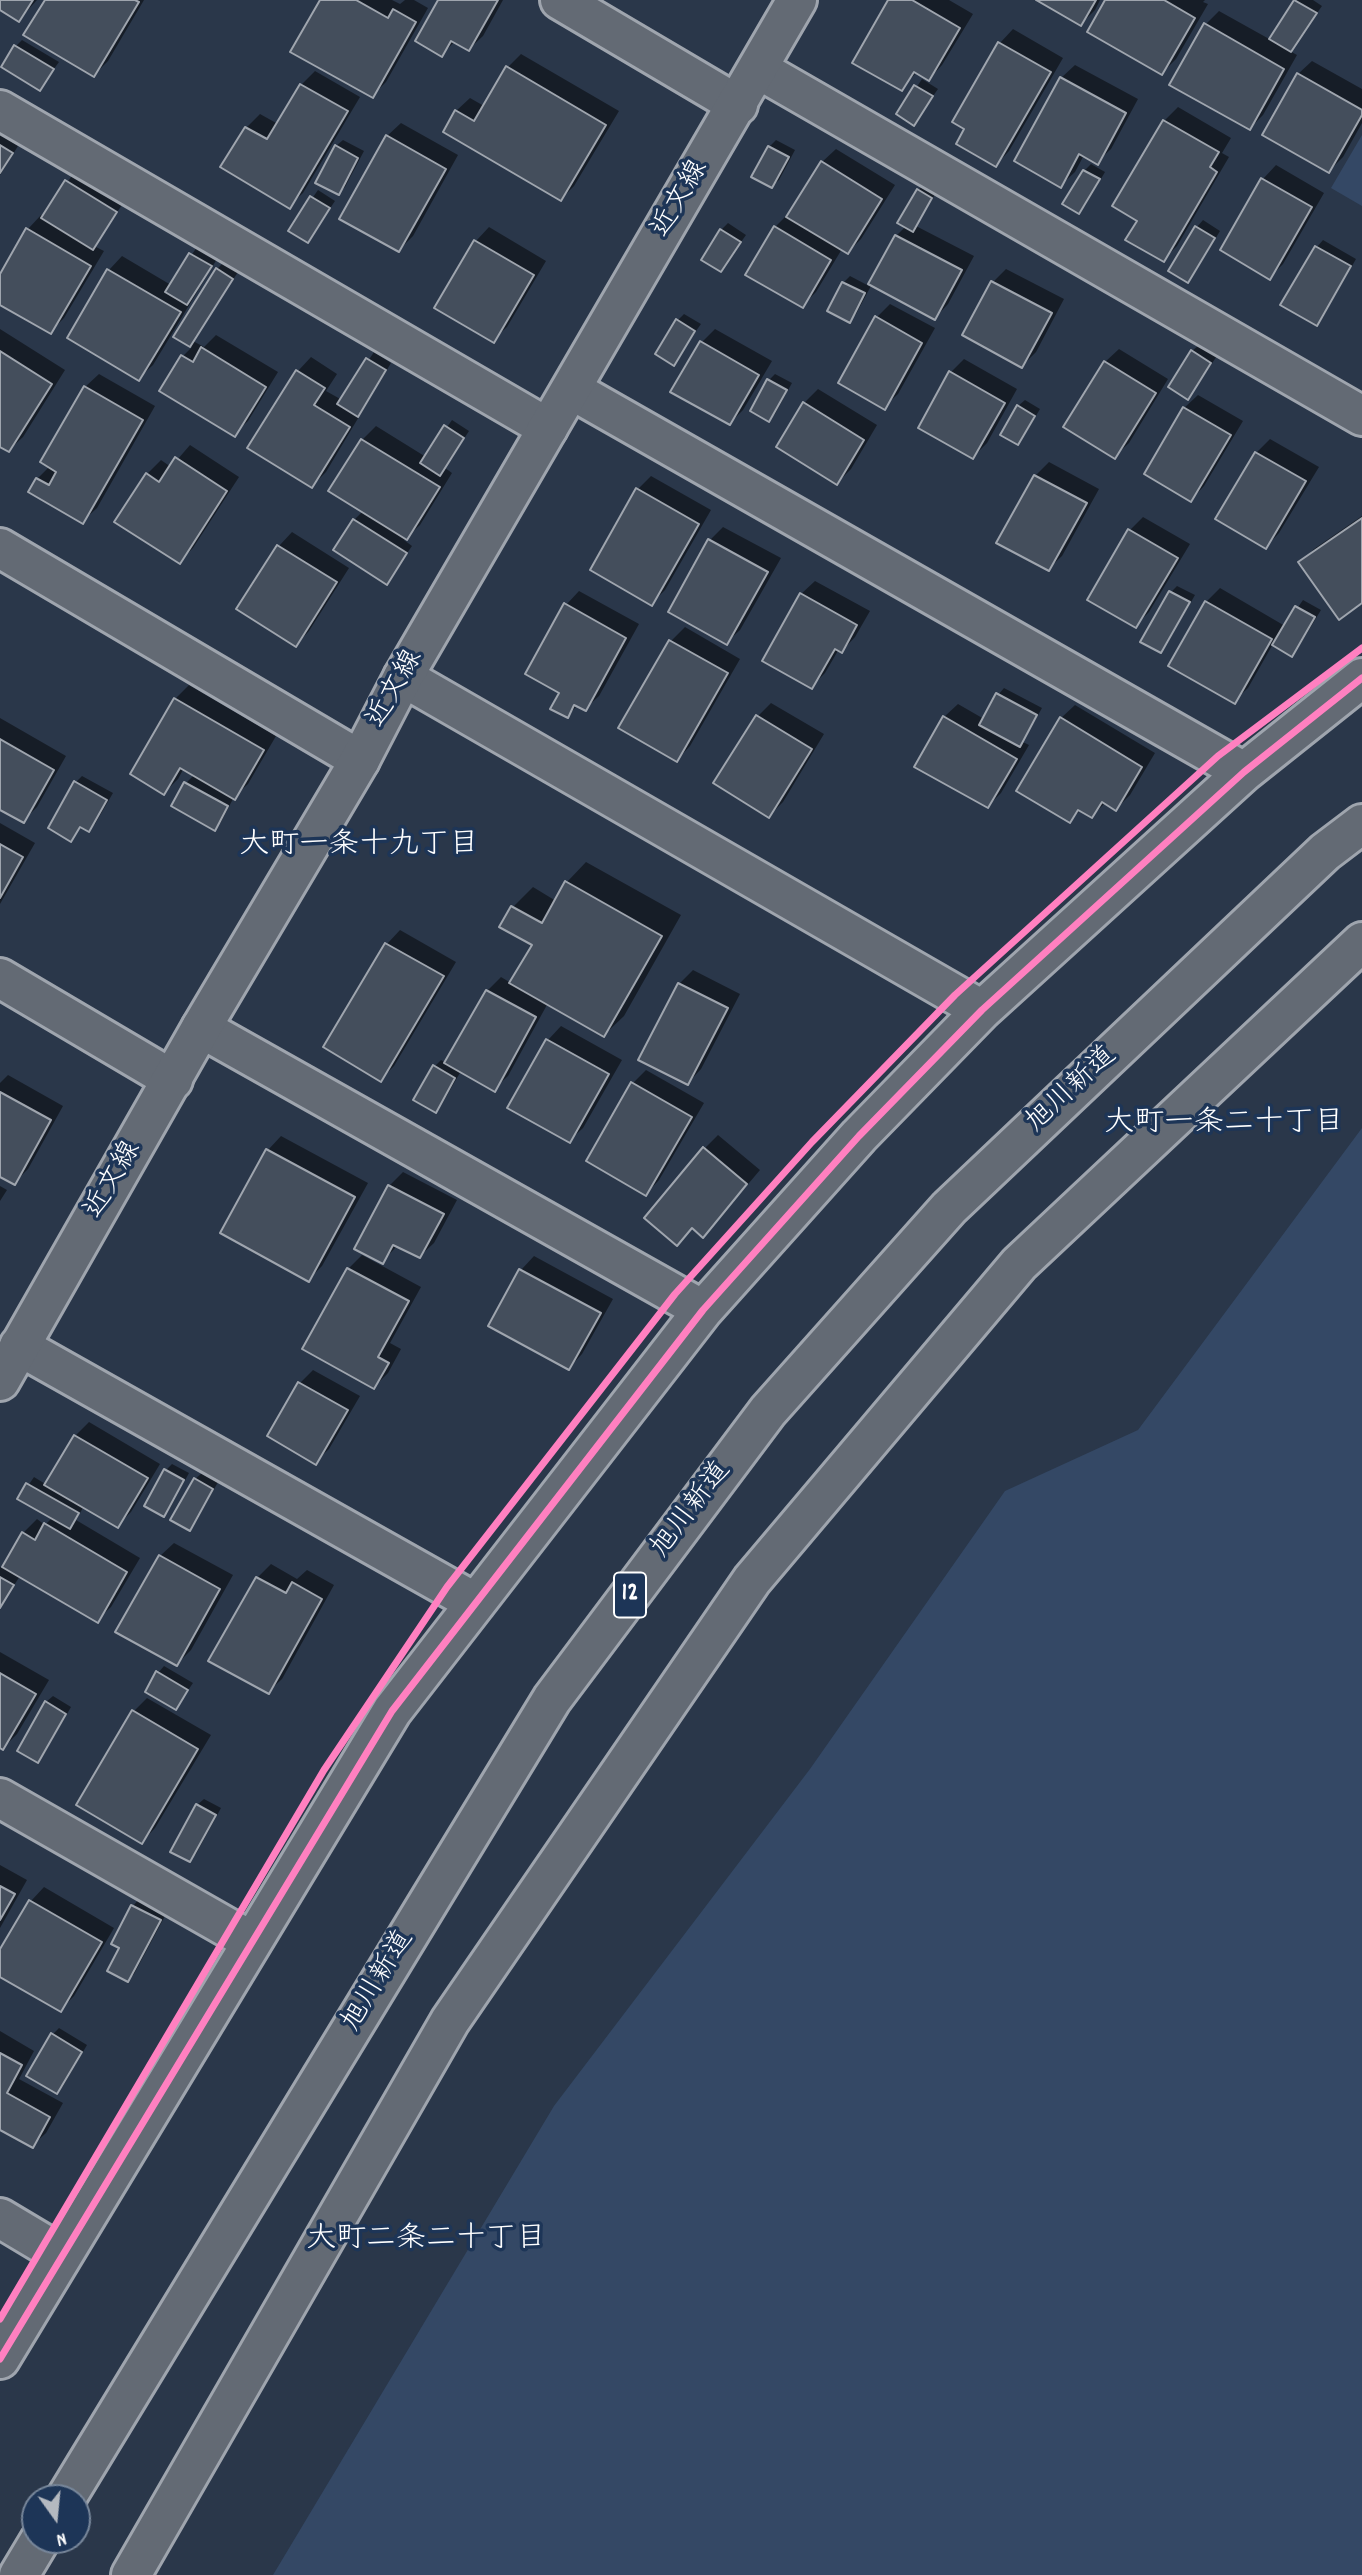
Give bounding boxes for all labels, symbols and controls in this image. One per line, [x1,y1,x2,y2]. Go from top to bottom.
street label: 近文線 [646,155,718,245]
street label: 近文線 [362,645,432,735]
district label: 大町一条十九丁目 [239,830,479,866]
street label: 旭川新道 [1021,1041,1125,1141]
district label: 大町一条二十丁目 [1104,1108,1344,1144]
street label: 近文線 [79,1136,151,1226]
street label: 旭川新道 [646,1456,740,1566]
road number: 12 [614,1572,646,1618]
street label: 旭川新道 [337,1925,423,2039]
district label: 大町二条二十丁目 [306,2224,546,2260]
north arrow [21,2484,91,2554]
text: N [53,2524,69,2552]

